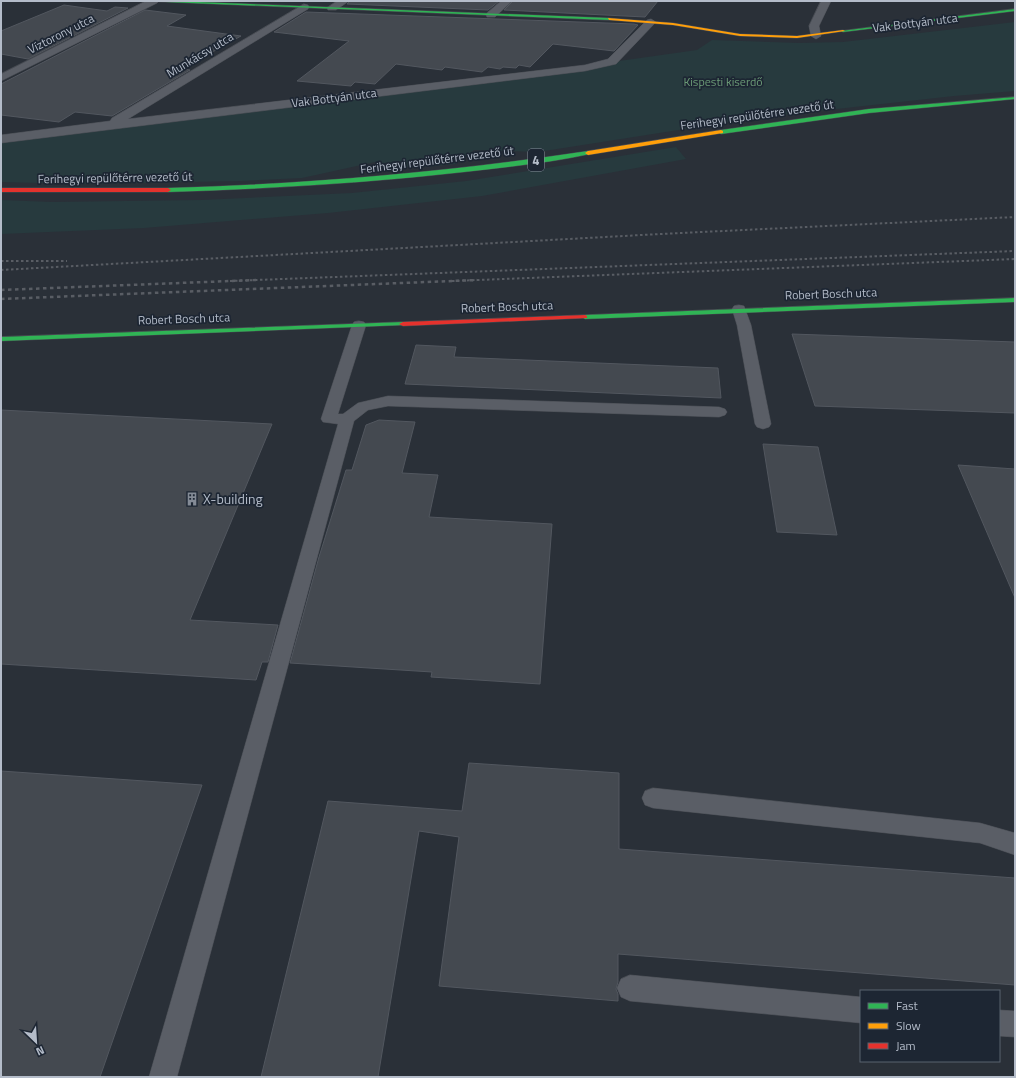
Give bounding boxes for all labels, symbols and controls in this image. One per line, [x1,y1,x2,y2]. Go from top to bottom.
street label: Vak Bottyán utca [871,8,959,37]
street label: Víztorony utca [24,9,97,59]
street label: Munkácsy utca [162,27,237,82]
park label: Kispesti kiserdő [683,72,763,91]
street label: Vak Bottyán utca [290,83,378,112]
street label: Ferihegyi repülőtérre vezető út [679,94,836,135]
street label: Ferihegyi repülőtérre vezető út [359,141,516,178]
road number: 4 [528,149,544,171]
street label: Ferihegyi repülőtérre vezető út [38,167,193,188]
street label: Robert Bosch utca [784,282,878,305]
street label: Robert Bosch utca [460,295,554,318]
street label: Robert Bosch utca [137,307,231,330]
place label: X-building [203,488,263,509]
building icon: X-building [184,491,200,507]
legend [860,990,1000,1062]
text: Fast [896,996,919,1015]
text: Slow [896,1016,921,1035]
north arrow [16,1022,56,1062]
text: Jam [896,1036,916,1055]
text: N [33,1042,47,1060]

